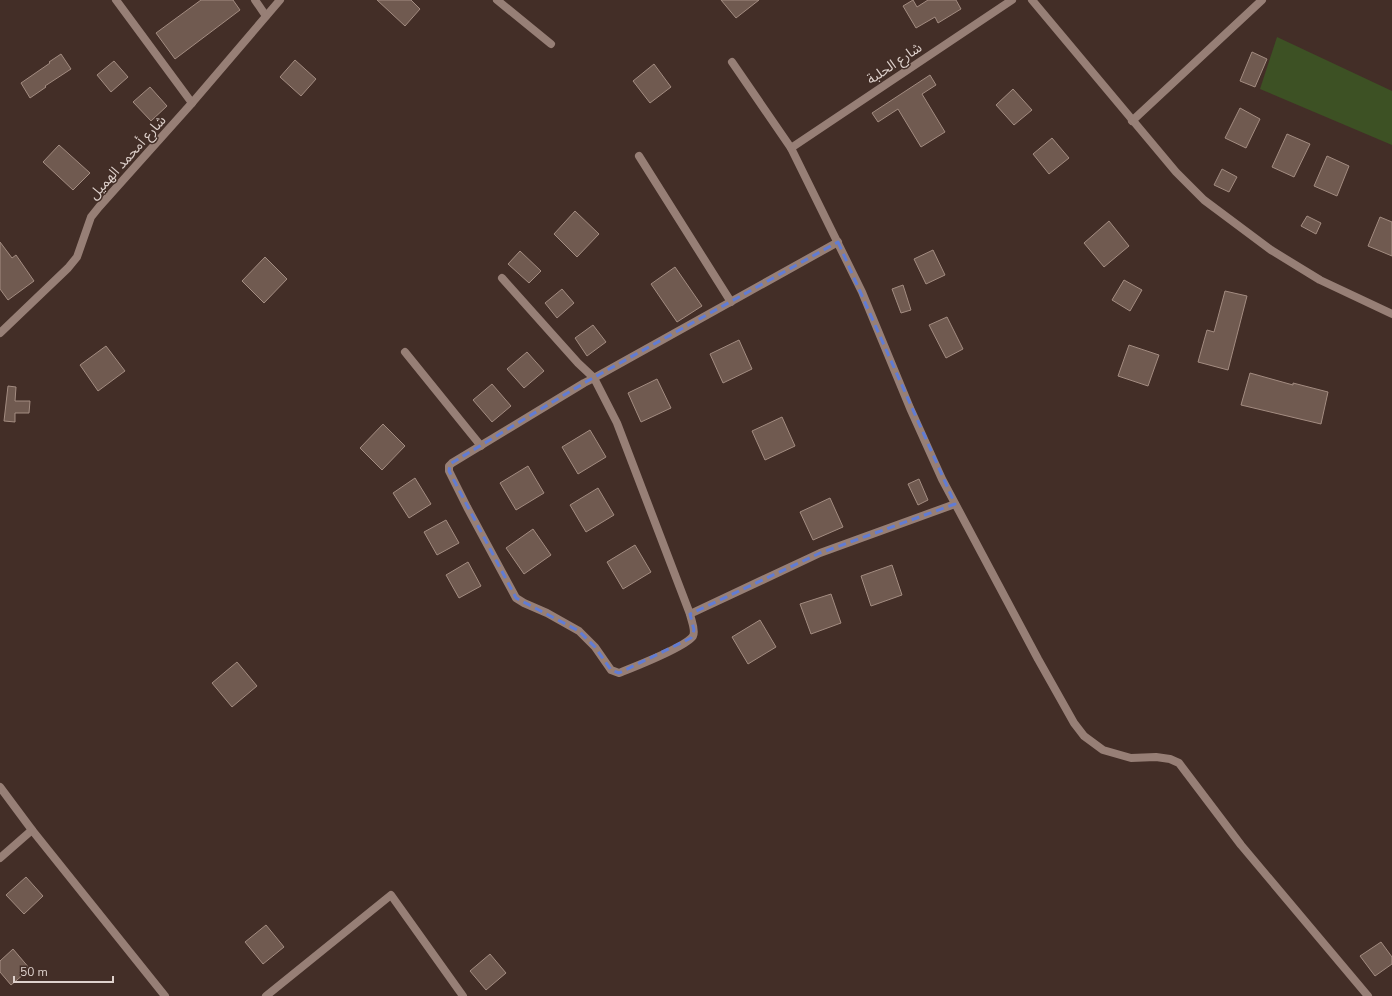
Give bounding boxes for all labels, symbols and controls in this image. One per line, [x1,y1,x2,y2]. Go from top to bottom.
street label: شارع الحلبة [863,38,926,90]
street label: شارع أمحمد الهميل [84,111,171,204]
scale bar [14,958,113,984]
text: 50 m [20,964,48,980]

